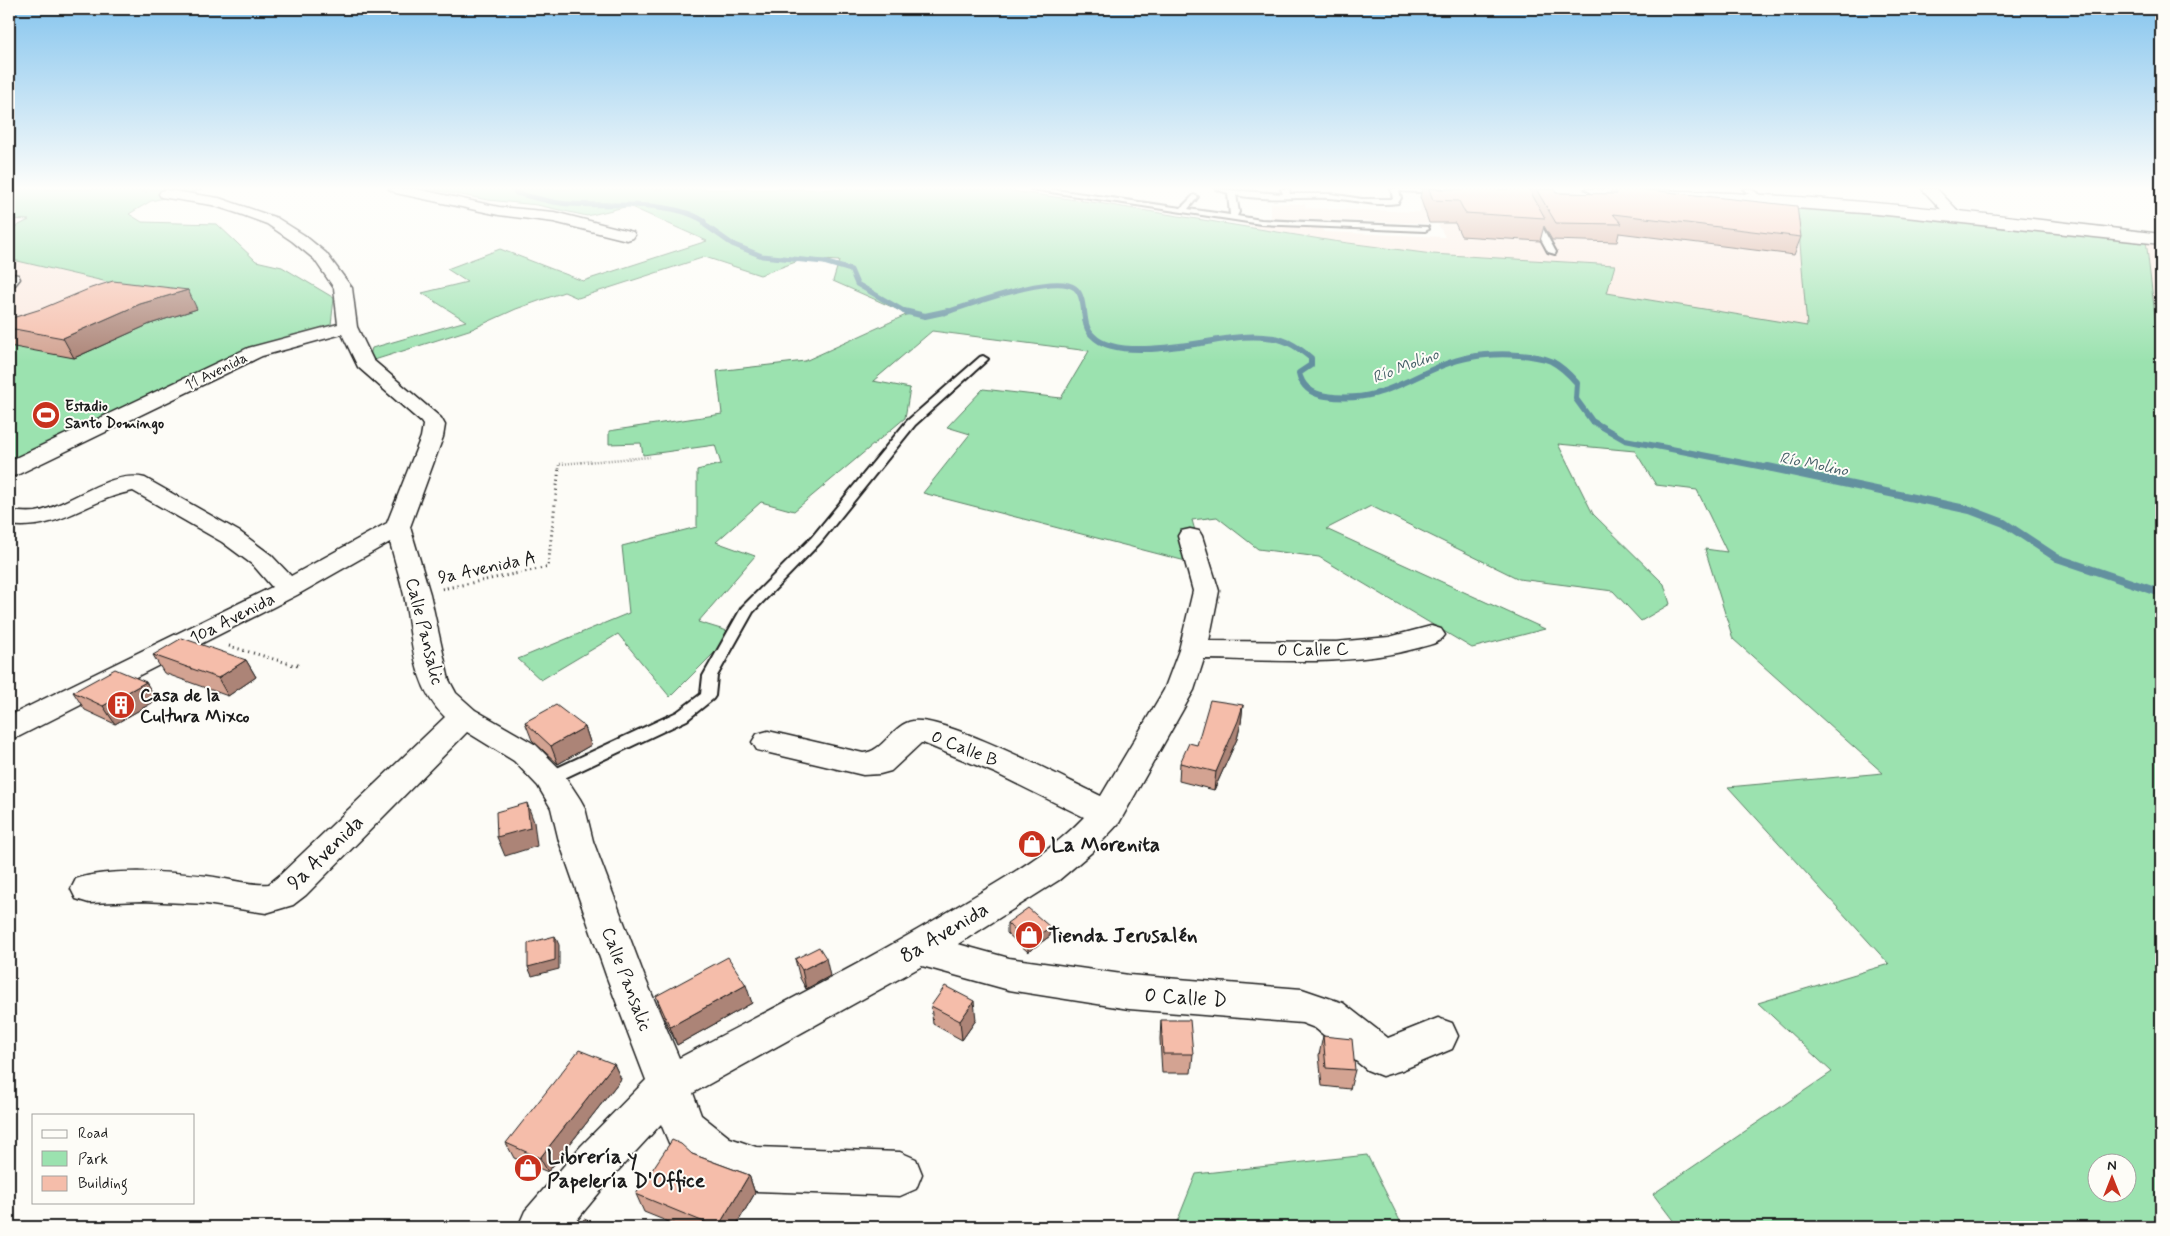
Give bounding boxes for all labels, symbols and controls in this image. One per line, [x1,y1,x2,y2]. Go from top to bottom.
water label: Río Molino [1369,344,1443,389]
street label: 11 Avenida [182,348,251,396]
place label: Estadio Santo Domingo [65,397,164,435]
sports icon: Estadio Santo Domingo [31,400,61,430]
water label: Río Molino [1778,448,1851,482]
street label: 9a Avenida A [436,546,538,590]
street label: Calle Pansalic [399,575,449,687]
street label: 10a Avenida [186,587,279,651]
street label: 0 Calle C [1277,637,1349,663]
place label: Casa de la Cultura Mixco [140,684,250,729]
building icon: Casa de la Cultura Mixco [106,690,136,720]
street label: 0 Calle B [928,725,1002,773]
street label: 9a Avenida [281,809,370,896]
shop icon: La Morenita [1017,829,1047,859]
place label: La Morenita [1051,831,1160,859]
street label: 8a Avenida [895,895,994,970]
shop icon: Tienda Jerusalén [1014,920,1044,950]
place label: Tienda Jerusalén [1048,922,1197,950]
street label: Calle Pansalic [595,924,657,1035]
street label: 0 Calle D [1144,981,1228,1015]
legend [32,1114,195,1204]
text: Road [78,1124,108,1144]
place label: Librería y Papelería D'Office [547,1143,706,1195]
text: Park [78,1150,108,1170]
shop icon: Librería y Papelería D'Office [513,1153,543,1183]
north arrow [2088,1154,2138,1204]
text: N [2107,1157,2117,1175]
text: Building [78,1174,128,1195]

